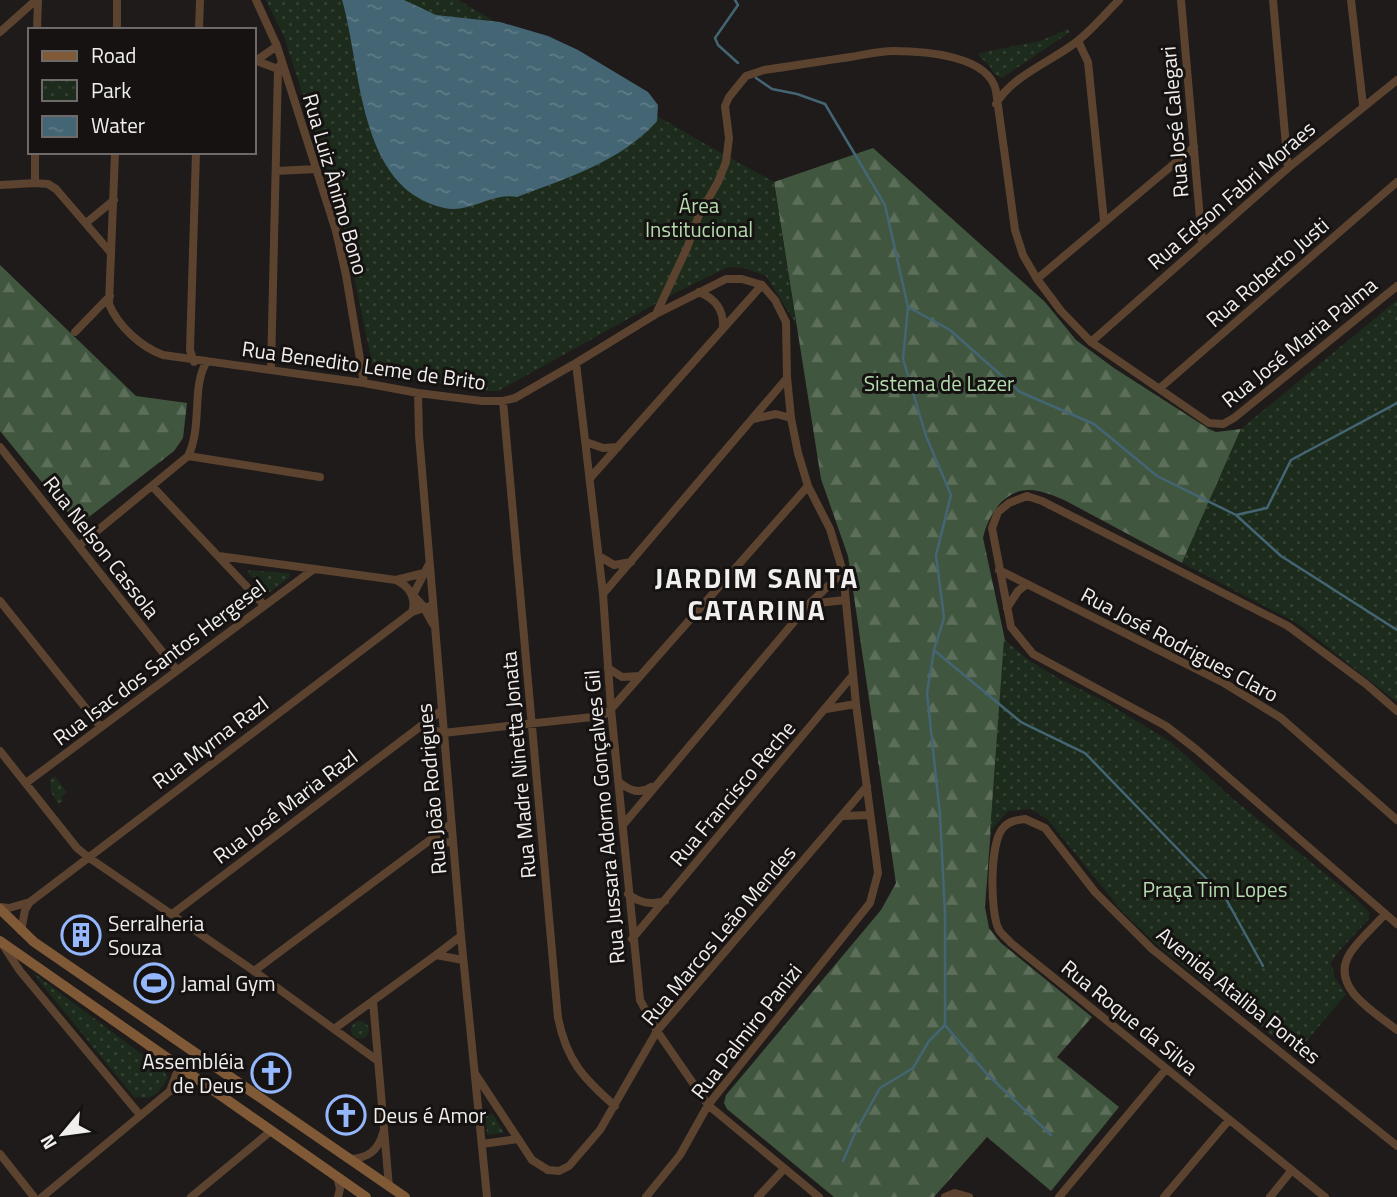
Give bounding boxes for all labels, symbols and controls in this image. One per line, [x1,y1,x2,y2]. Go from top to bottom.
legend [28,28,256,154]
text: Road [91,39,136,71]
street label: Rua José Calegari [1151,45,1197,199]
text: Park [91,74,131,106]
street label: Rua Luiz Ânimo Bono [295,90,377,278]
text: Water [91,109,145,141]
street label: Rua Edson Fabri Moraes [1140,113,1322,277]
park label: Área Institucional [645,189,753,245]
street label: Rua Roberto Justi [1198,209,1336,335]
street label: Rua José Maria Palma [1214,269,1384,415]
street label: Rua Benedito Leme de Brito [240,332,488,398]
park label: Sistema de Lazer [864,367,1014,399]
street label: Rua Nelson Cassola [36,469,168,626]
district label: JARDIM SANTA CATARINA [655,556,859,631]
street label: Rua Isac dos Santos Hergesel [46,571,272,753]
street label: Rua José Rodrigues Claro [1075,578,1285,710]
street label: Rua Madre Ninetta Jonata [492,650,544,880]
street label: Rua Jussara Adorno Gonçalves Gil [575,669,633,965]
street label: Rua Myrna Razl [145,688,275,796]
street label: Rua João Rodrigues [408,702,454,876]
street label: Rua Francisco Reche [661,713,803,873]
street label: Rua José Maria Razl [206,741,364,871]
street label: Rua Marcos Leão Mendes [633,838,803,1032]
park label: Praça Tim Lopes [1143,873,1287,905]
place label: Serralheria Souza [108,907,205,963]
building icon: Serralheria Souza [60,914,102,956]
street label: Avenida Ataliba Pontes [1150,919,1328,1071]
street label: Rua Roque da Silva [1055,952,1206,1083]
street label: Rua Palmiro Panizi [683,956,809,1106]
sports icon: Jamal Gym [133,962,175,1004]
place label: Jamal Gym [181,967,276,999]
place label: Assembléia de Deus [142,1045,244,1101]
church icon: Assembléia de Deus [250,1052,292,1094]
church icon: Deus é Amor [325,1094,367,1136]
north arrow [28,1099,98,1169]
place label: Deus é Amor [373,1099,486,1131]
text: N [32,1130,64,1155]

